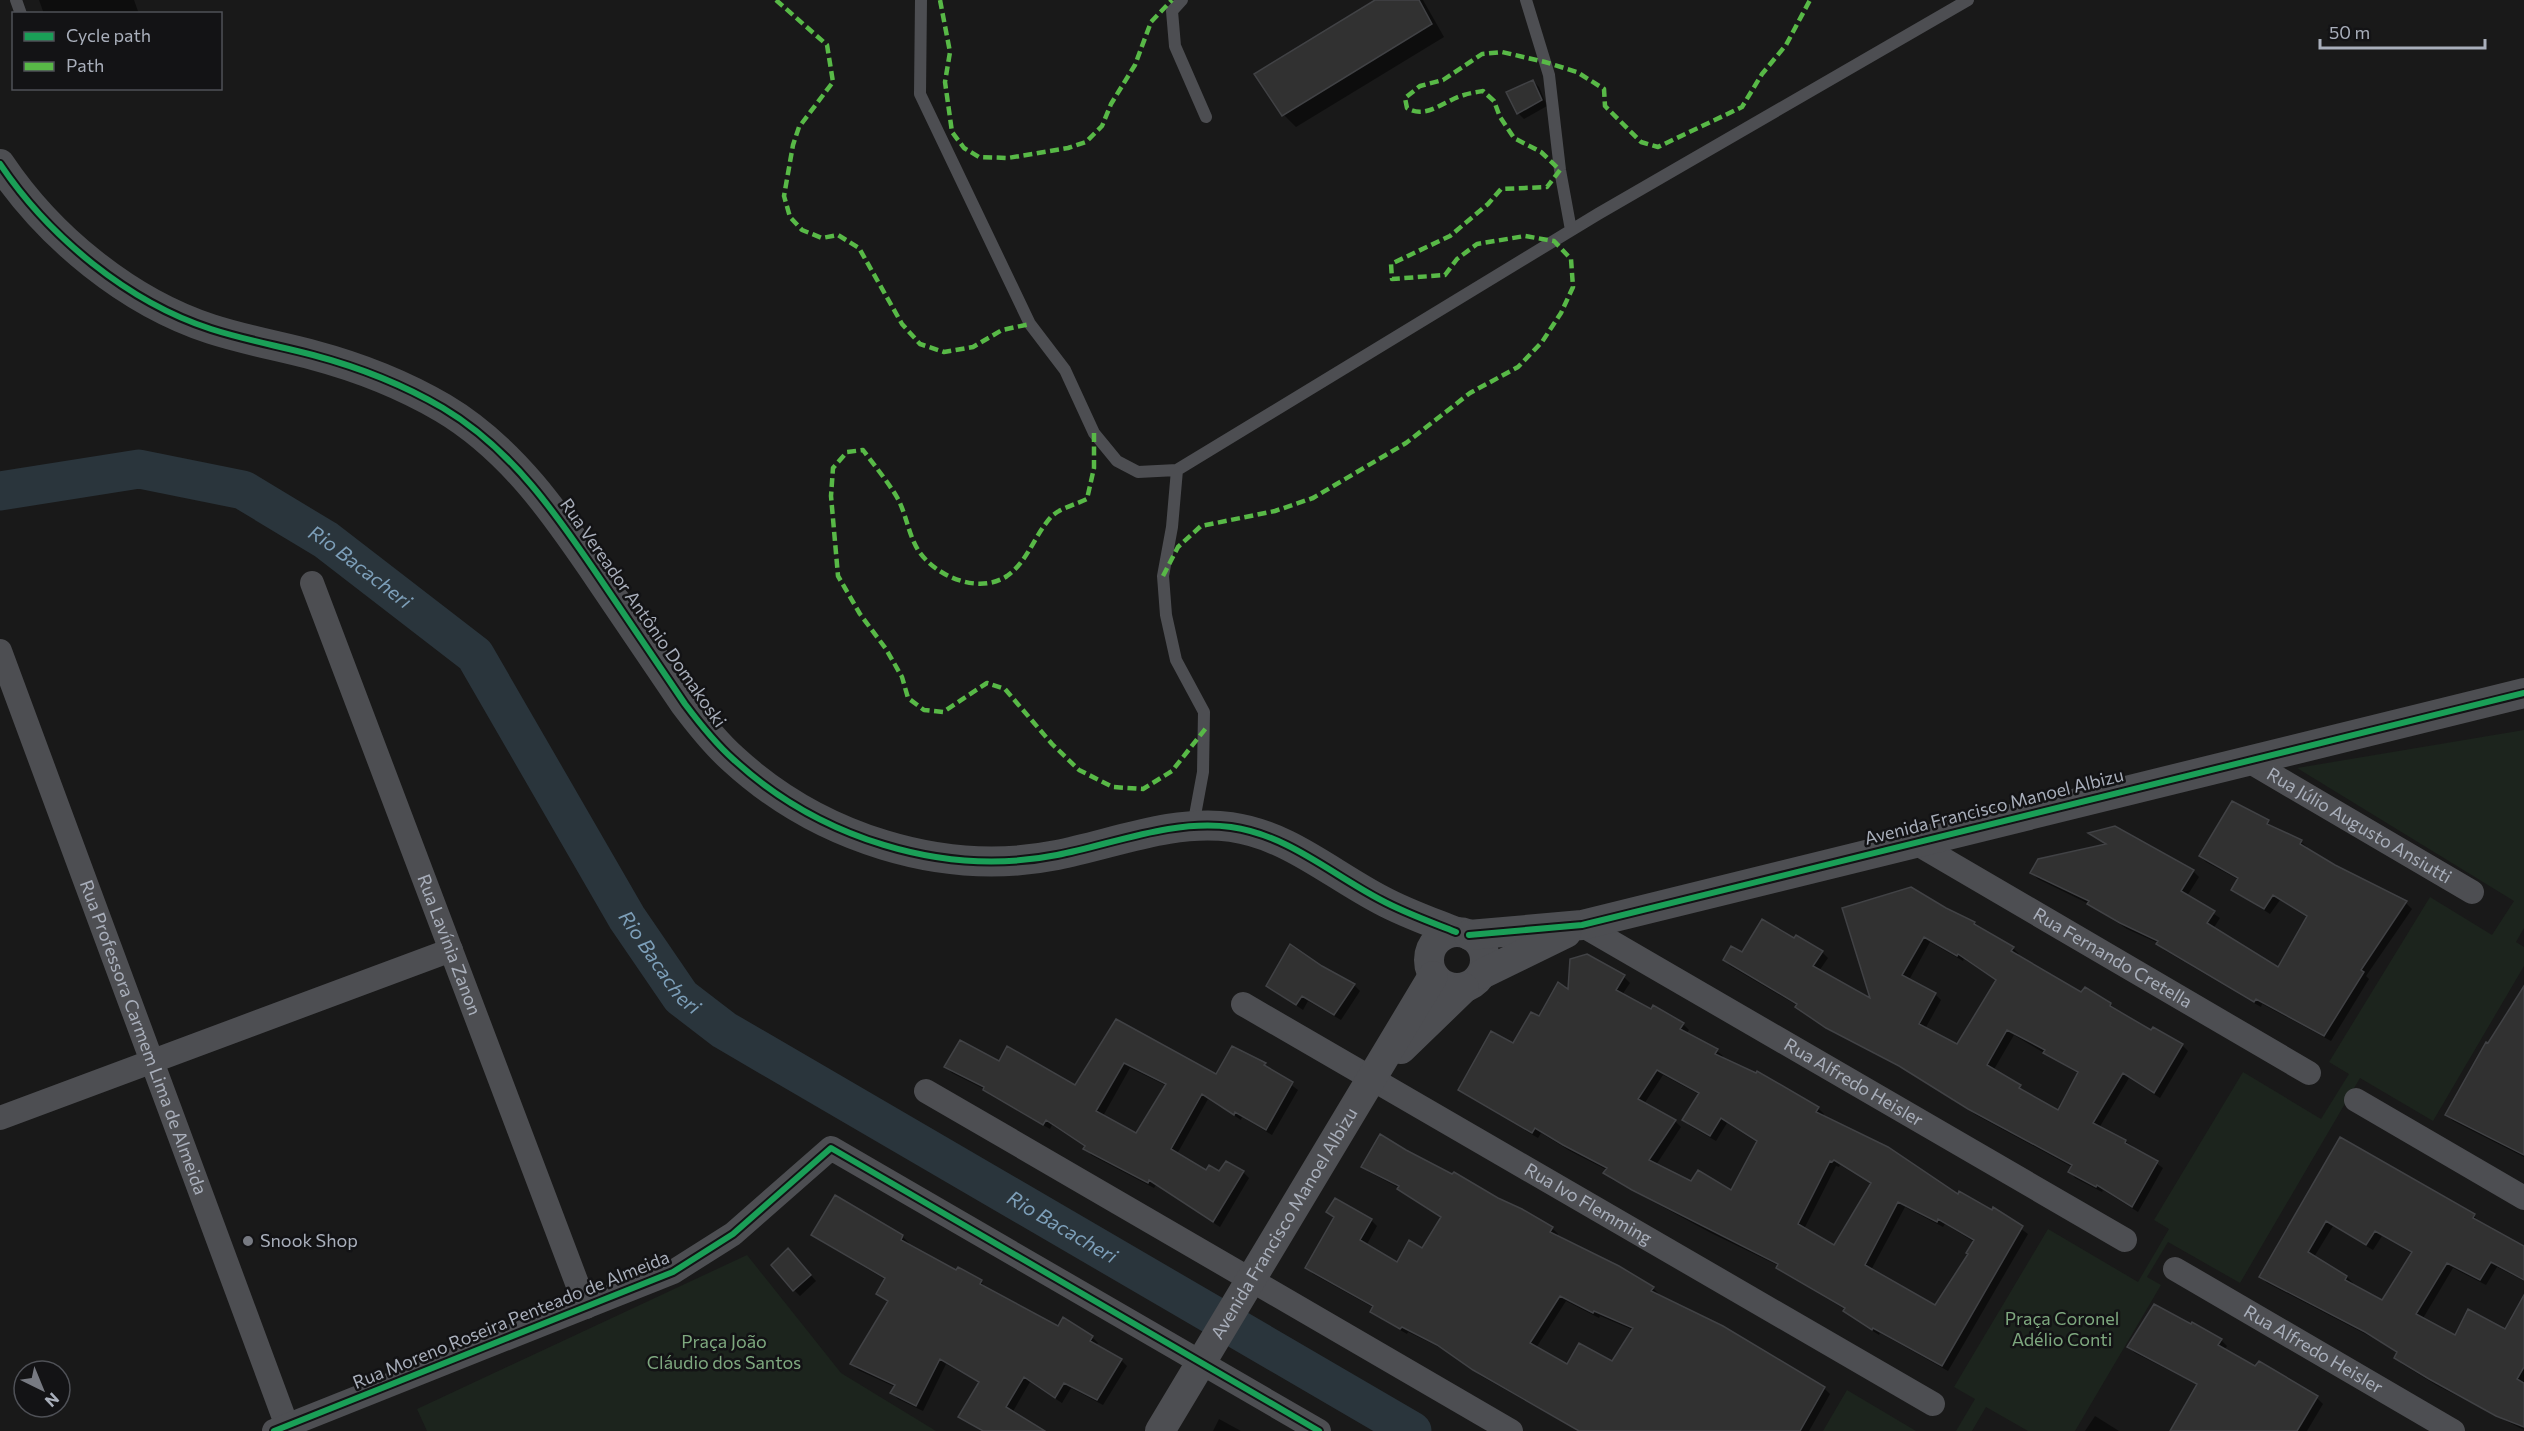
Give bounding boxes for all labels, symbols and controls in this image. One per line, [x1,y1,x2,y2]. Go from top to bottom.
legend [12,12,222,90]
scale bar [2320,12,2485,50]
text: 50 m [2329,21,2370,43]
text: Cycle path [66,24,151,46]
text: Path [66,54,104,76]
street label: Rua Vereador Antônio Domakoski [556,494,732,731]
water label: Rio Bacacheri [305,519,418,613]
street label: Rua Júlio Augusto Ansiutti [2263,762,2456,888]
street label: Avenida Francisco Manoel Albizu [1862,763,2126,849]
street label: Rua Lavínia Zanon [413,871,487,1018]
street label: Rua Professora Carmem Lima de Almeida [76,877,212,1197]
street label: Rua Fernando Cretella [2030,902,2196,1012]
water label: Rio Bacacheri [614,905,706,1019]
street label: Rua Alfredo Heisler [1781,1033,1928,1131]
street label: Avenida Francisco Manoel Albizu [1206,1103,1362,1343]
street label: Rua Ivo Flemming [1521,1158,1657,1249]
water label: Rio Bacacheri [1003,1185,1123,1268]
place label: Snook Shop [260,1229,358,1251]
marker: Snook Shop [241,1234,255,1248]
street label: Rua Moreno Roseira Penteado de Almeida [349,1245,672,1393]
street label: Rua Alfredo Heisler [2240,1300,2387,1398]
park label: Praça Coronel Adélio Conti [2005,1307,2119,1350]
park label: Praça João Cláudio dos Santos [647,1330,801,1373]
north arrow [12,1359,72,1419]
text: N [42,1389,63,1411]

